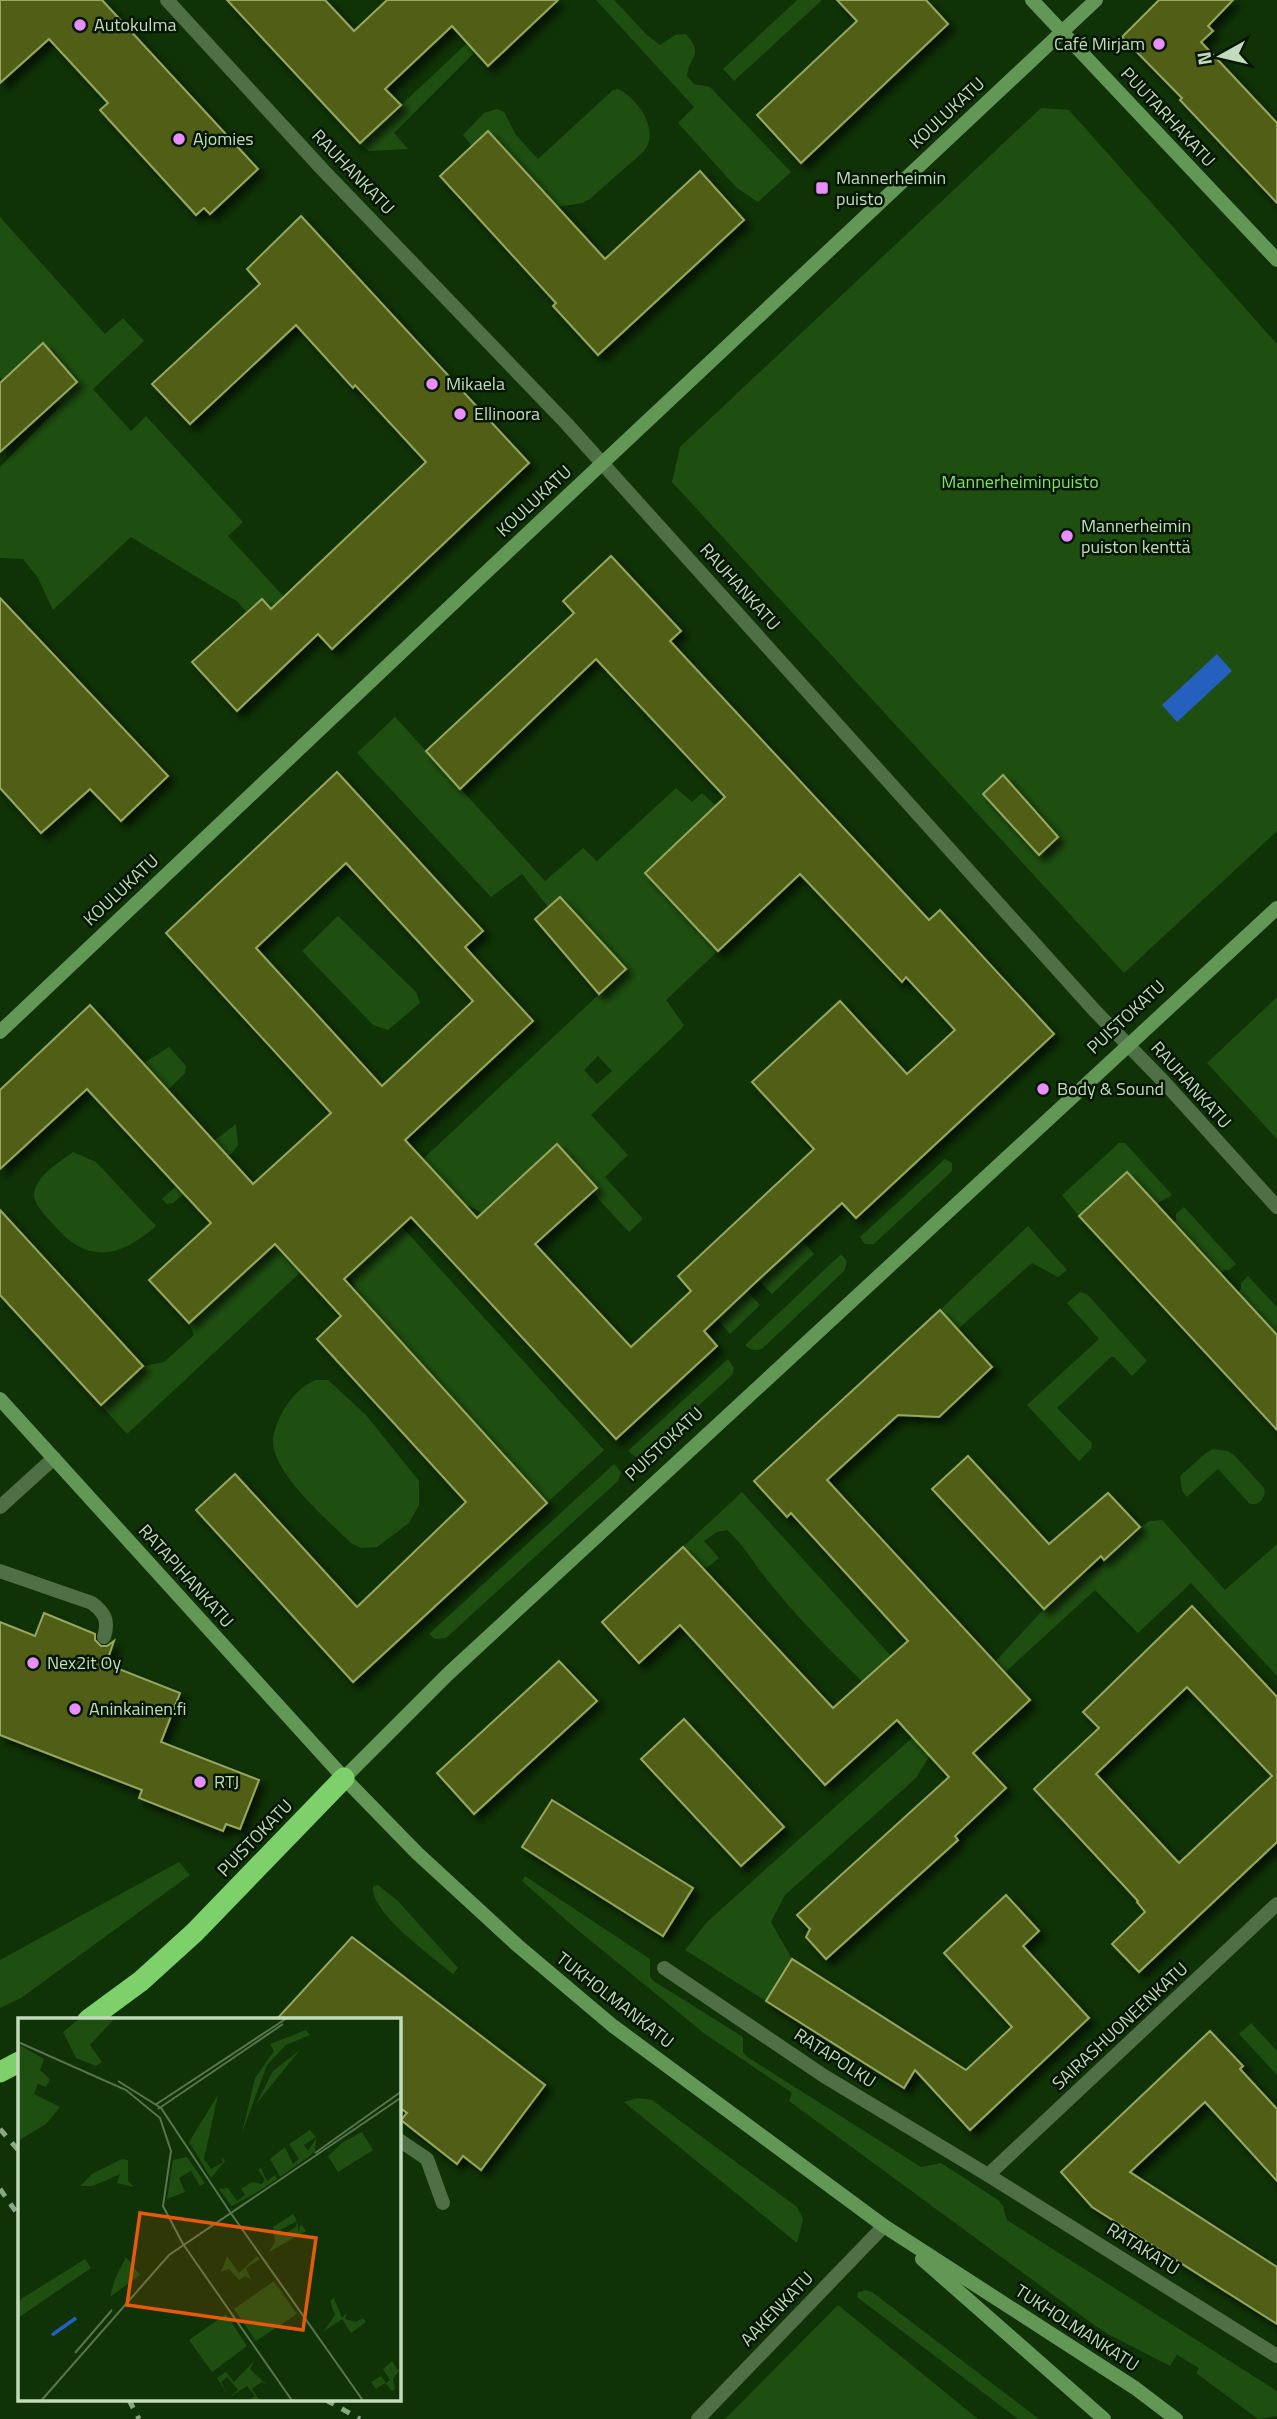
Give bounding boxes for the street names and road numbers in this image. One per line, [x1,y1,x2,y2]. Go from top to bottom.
street label: PUUTARHAKATU [1115,61,1222,173]
street label: KOULUKATU [903,71,990,155]
street label: RAUHANKATU [306,123,401,220]
street label: KOULUKATU [490,459,577,543]
street label: RAUHANKATU [694,537,787,636]
street label: KOULUKATU [77,848,164,932]
street label: PUISTOKATU [1080,973,1171,1060]
street label: RAUHANKATU [1145,1035,1238,1134]
street label: PUISTOKATU [618,1400,709,1487]
street label: RATAPIHANKATU [132,1518,240,1634]
street label: PUISTOKATU [211,1793,299,1883]
street label: TUKHOLMANKATU [551,1945,680,2054]
street label: SAIRASHUONEENKATU [1046,1955,1194,2096]
street label: RATAPOLKU [789,2021,882,2094]
street label: RATAKATU [1102,2216,1185,2282]
street label: AAKENKATU [734,2265,819,2352]
street label: TUKHOLMANKATU [1010,2277,1145,2378]

